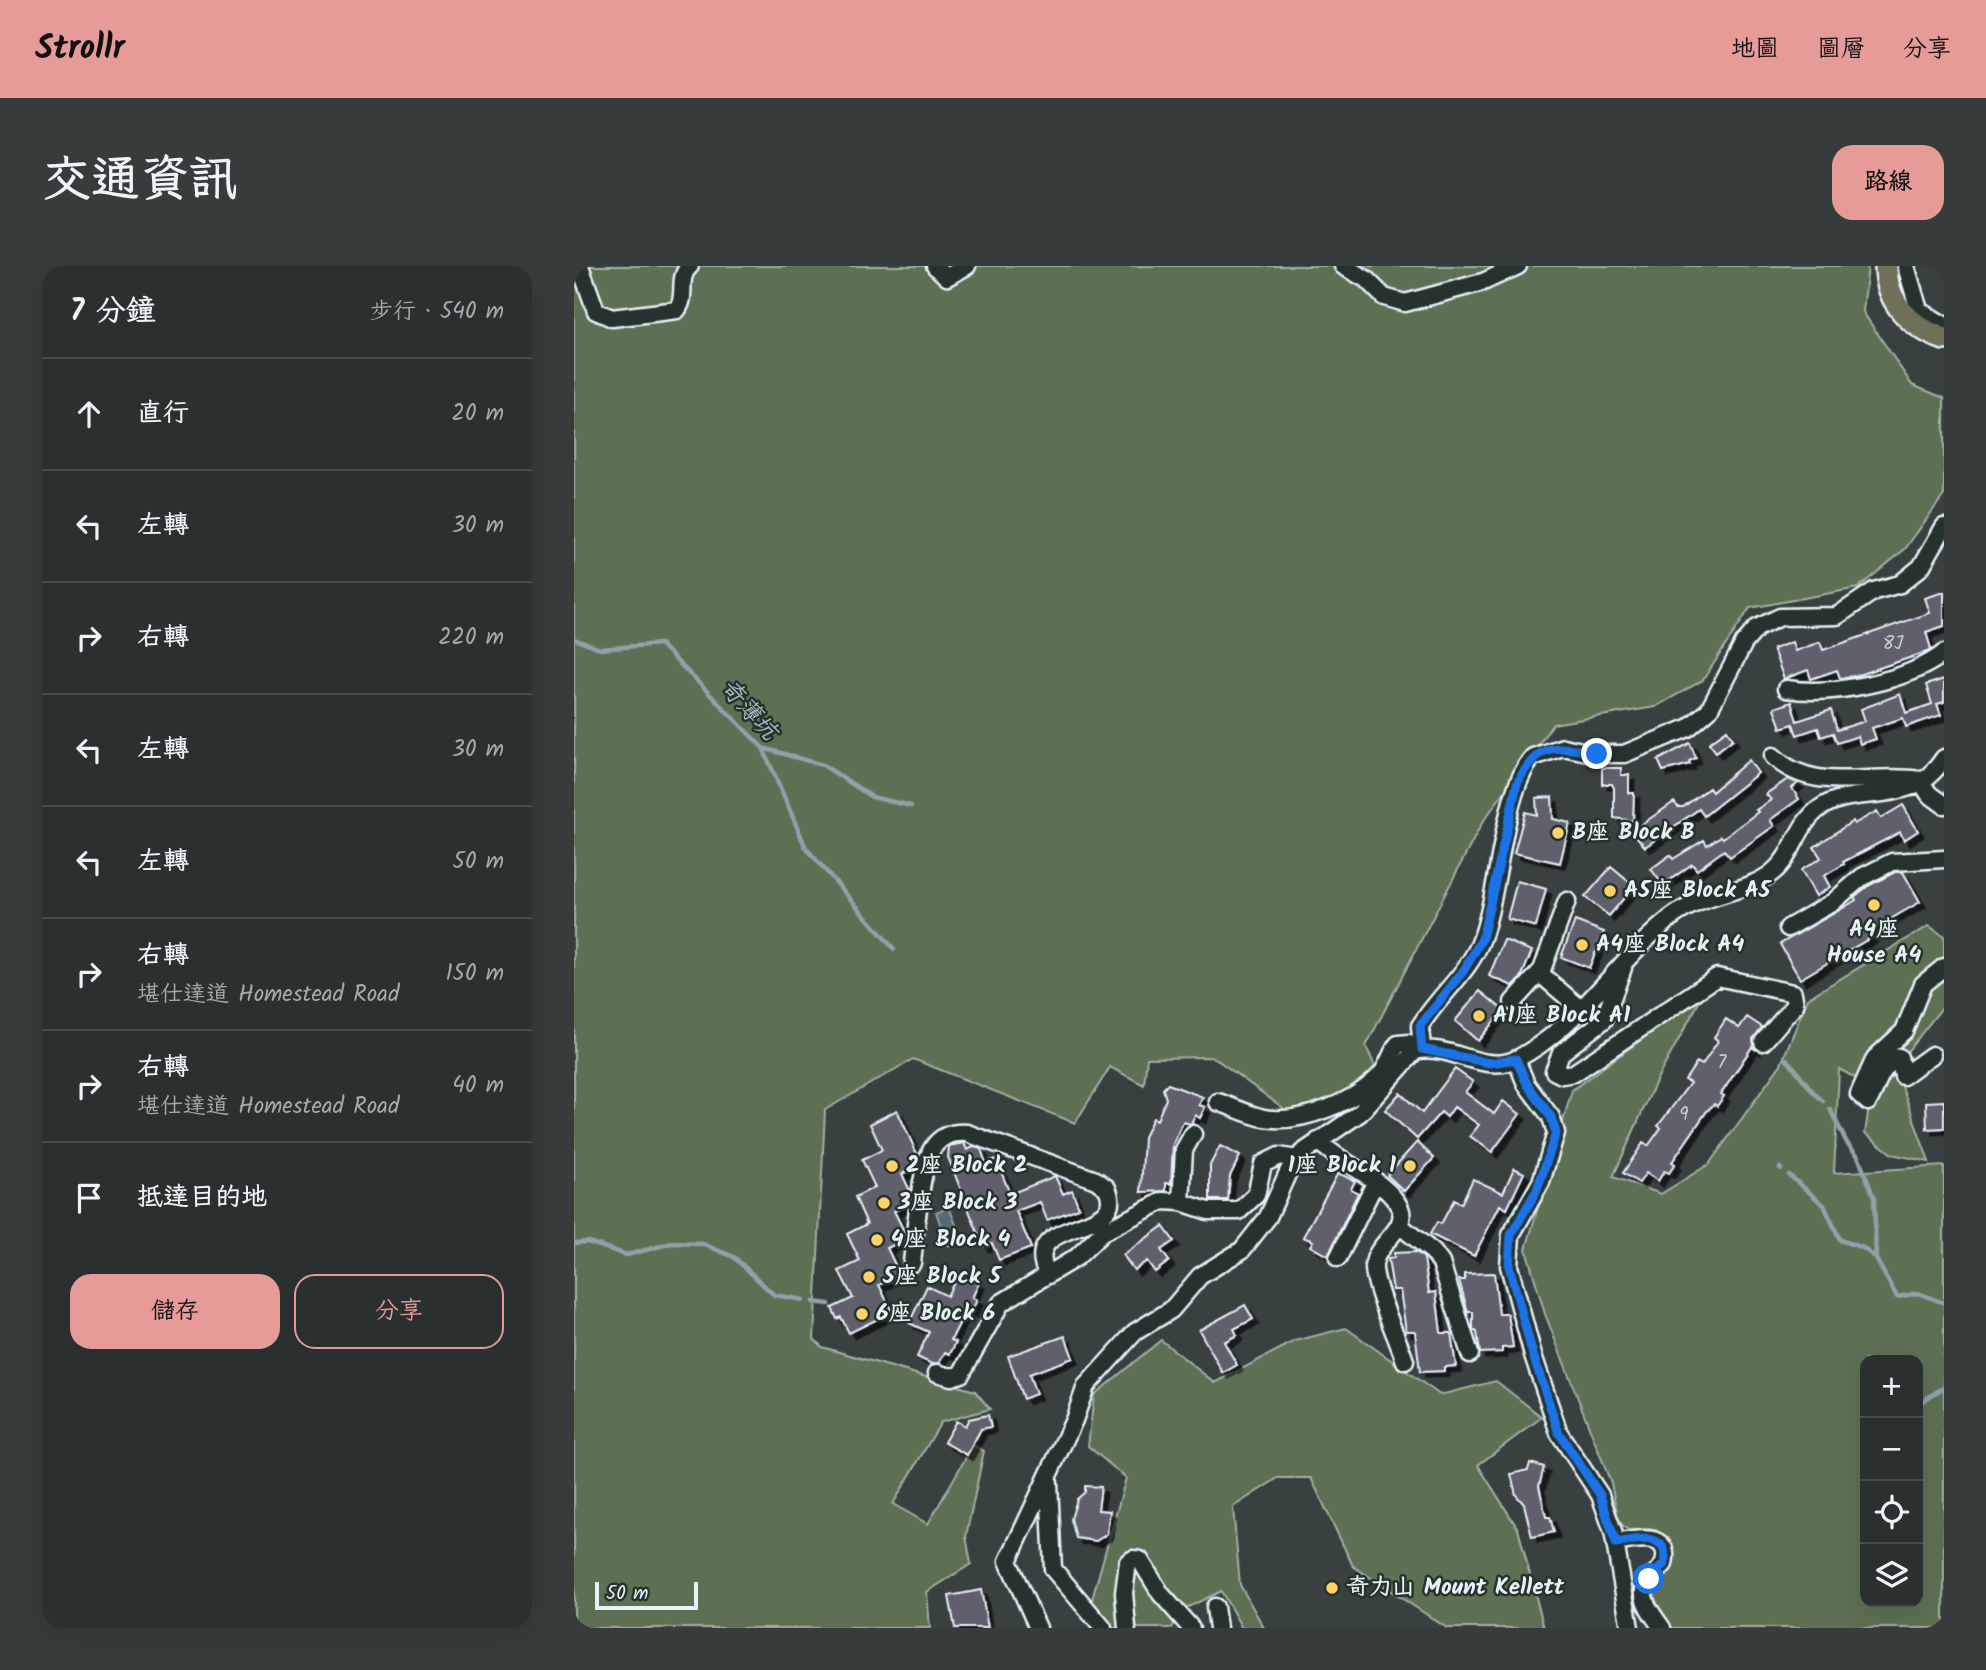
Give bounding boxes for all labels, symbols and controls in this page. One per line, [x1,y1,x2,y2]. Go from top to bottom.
text: Strollr [35,23,125,76]
text: 地圖 [1731,30,1779,69]
text: 圖層 [1817,30,1865,69]
text: 分享 [1903,30,1951,69]
text: 交通資訊 [42,143,238,221]
button: 路線 [1832,145,1944,220]
text: 7 分鐘 [70,288,156,336]
text: 步行 · 540 m [370,294,504,330]
text: 直行 [137,393,189,435]
icon: ahead [70,395,108,433]
text: 20 m [452,396,504,432]
text: 左轉 [137,505,189,547]
icon: left [70,507,108,545]
text: 30 m [452,508,504,544]
text: 右轉 [137,617,189,659]
icon: right [70,619,108,657]
text: 220 m [438,620,504,656]
house number: 8J [1883,629,1904,659]
water label: 奇薄坑 [709,670,789,752]
text: 左轉 [137,729,189,771]
icon: left [70,731,108,769]
text: 30 m [452,732,504,768]
route end [1581,738,1612,769]
place label: B座 Block B [1572,815,1695,851]
marker: B座 Block B [1550,825,1566,841]
text: 左轉 [137,841,189,883]
icon: left [70,843,108,881]
text: 50 m [453,844,504,880]
place label: A5座 Block A5 [1624,873,1773,909]
marker: A5座 Block A5 [1602,883,1618,899]
marker: A4座 House A4 [1866,897,1882,913]
place label: A4座 House A4 [1827,912,1922,974]
place label: A4座 Block A4 [1596,927,1745,963]
text: 右轉 [137,935,189,977]
marker: A4座 Block A4 [1574,937,1590,953]
icon: right [70,955,108,993]
text: 150 m [445,956,504,992]
text: 堪仕達道 Homestead Road [137,977,399,1013]
place label: A1座 Block A1 [1493,998,1630,1034]
marker: A1座 Block A1 [1471,1008,1487,1024]
text: 右轉 [137,1047,189,1089]
house number: 7 [1718,1048,1728,1078]
icon: right [70,1067,108,1105]
text: 40 m [452,1068,504,1104]
text: 堪仕達道 Homestead Road [137,1089,399,1125]
house number: 9 [1679,1100,1689,1130]
place label: 2座 Block 2 [906,1148,1027,1184]
place label: 1座 Block 1 [1288,1148,1396,1184]
marker: 2座 Block 2 [884,1158,900,1174]
marker: 1座 Block 1 [1402,1158,1418,1174]
text: 抵達目的地 [137,1177,267,1219]
icon: arrive [70,1179,108,1217]
place label: 3座 Block 3 [897,1185,1018,1221]
marker: 3座 Block 3 [876,1195,892,1211]
place label: 4座 Block 4 [891,1222,1011,1258]
marker: 4座 Block 4 [869,1232,885,1248]
place label: 5座 Block 5 [882,1259,1003,1295]
marker: 5座 Block 5 [861,1269,877,1285]
button: 儲存 [70,1274,280,1349]
button: 分享 [294,1274,504,1349]
place label: 6座 Block 6 [876,1296,995,1332]
marker: 6座 Block 6 [854,1306,870,1322]
map controls [1860,1355,1923,1607]
button: + [1860,1355,1923,1418]
button: − [1860,1418,1923,1481]
button: locate [1860,1481,1923,1544]
button: layers [1860,1544,1923,1607]
route start [1633,1563,1664,1594]
place label: 奇力山 Mount Kellett [1346,1570,1565,1606]
scale bar [595,1579,698,1611]
text: 50 m [606,1579,648,1609]
marker: 奇力山 Mount Kellett [1324,1580,1340,1596]

